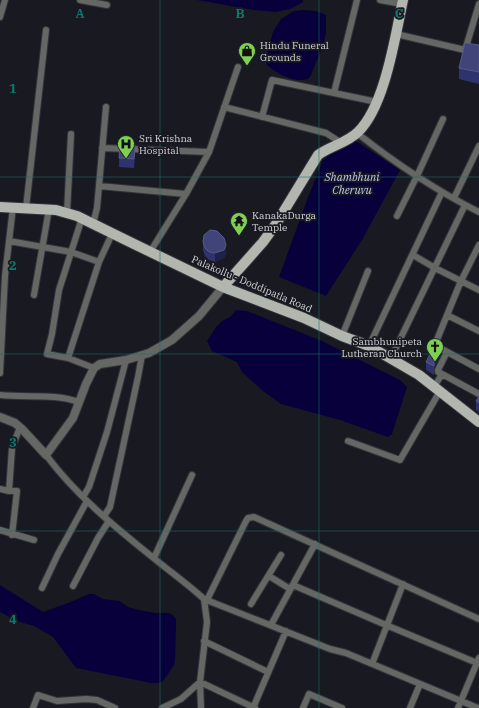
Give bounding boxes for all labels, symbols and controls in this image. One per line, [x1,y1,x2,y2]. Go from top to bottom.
text: A [75,5,85,22]
text: B [235,5,245,22]
text: C [395,5,404,22]
place label: Hindu Funeral Grounds [260,39,329,64]
shop icon: Hindu Funeral Grounds [237,41,257,66]
text: 1 [9,80,17,97]
place label: Sri Krishna Hospital [139,132,193,157]
hospital icon: Sri Krishna Hospital [116,134,136,159]
water label: Shambhuni Cheruvu [324,170,380,197]
place label: KanakaDurga Temple [252,209,317,234]
temple icon: KanakaDurga Temple [229,211,249,236]
street label: Palakollu - Doddipatla Road [190,253,314,315]
text: 2 [9,257,17,274]
place label: Sambhunipeta Lutheran Church [341,335,423,360]
church icon: Sambhunipeta Lutheran Church [425,337,445,362]
text: 3 [9,434,17,451]
text: 4 [9,611,17,628]

